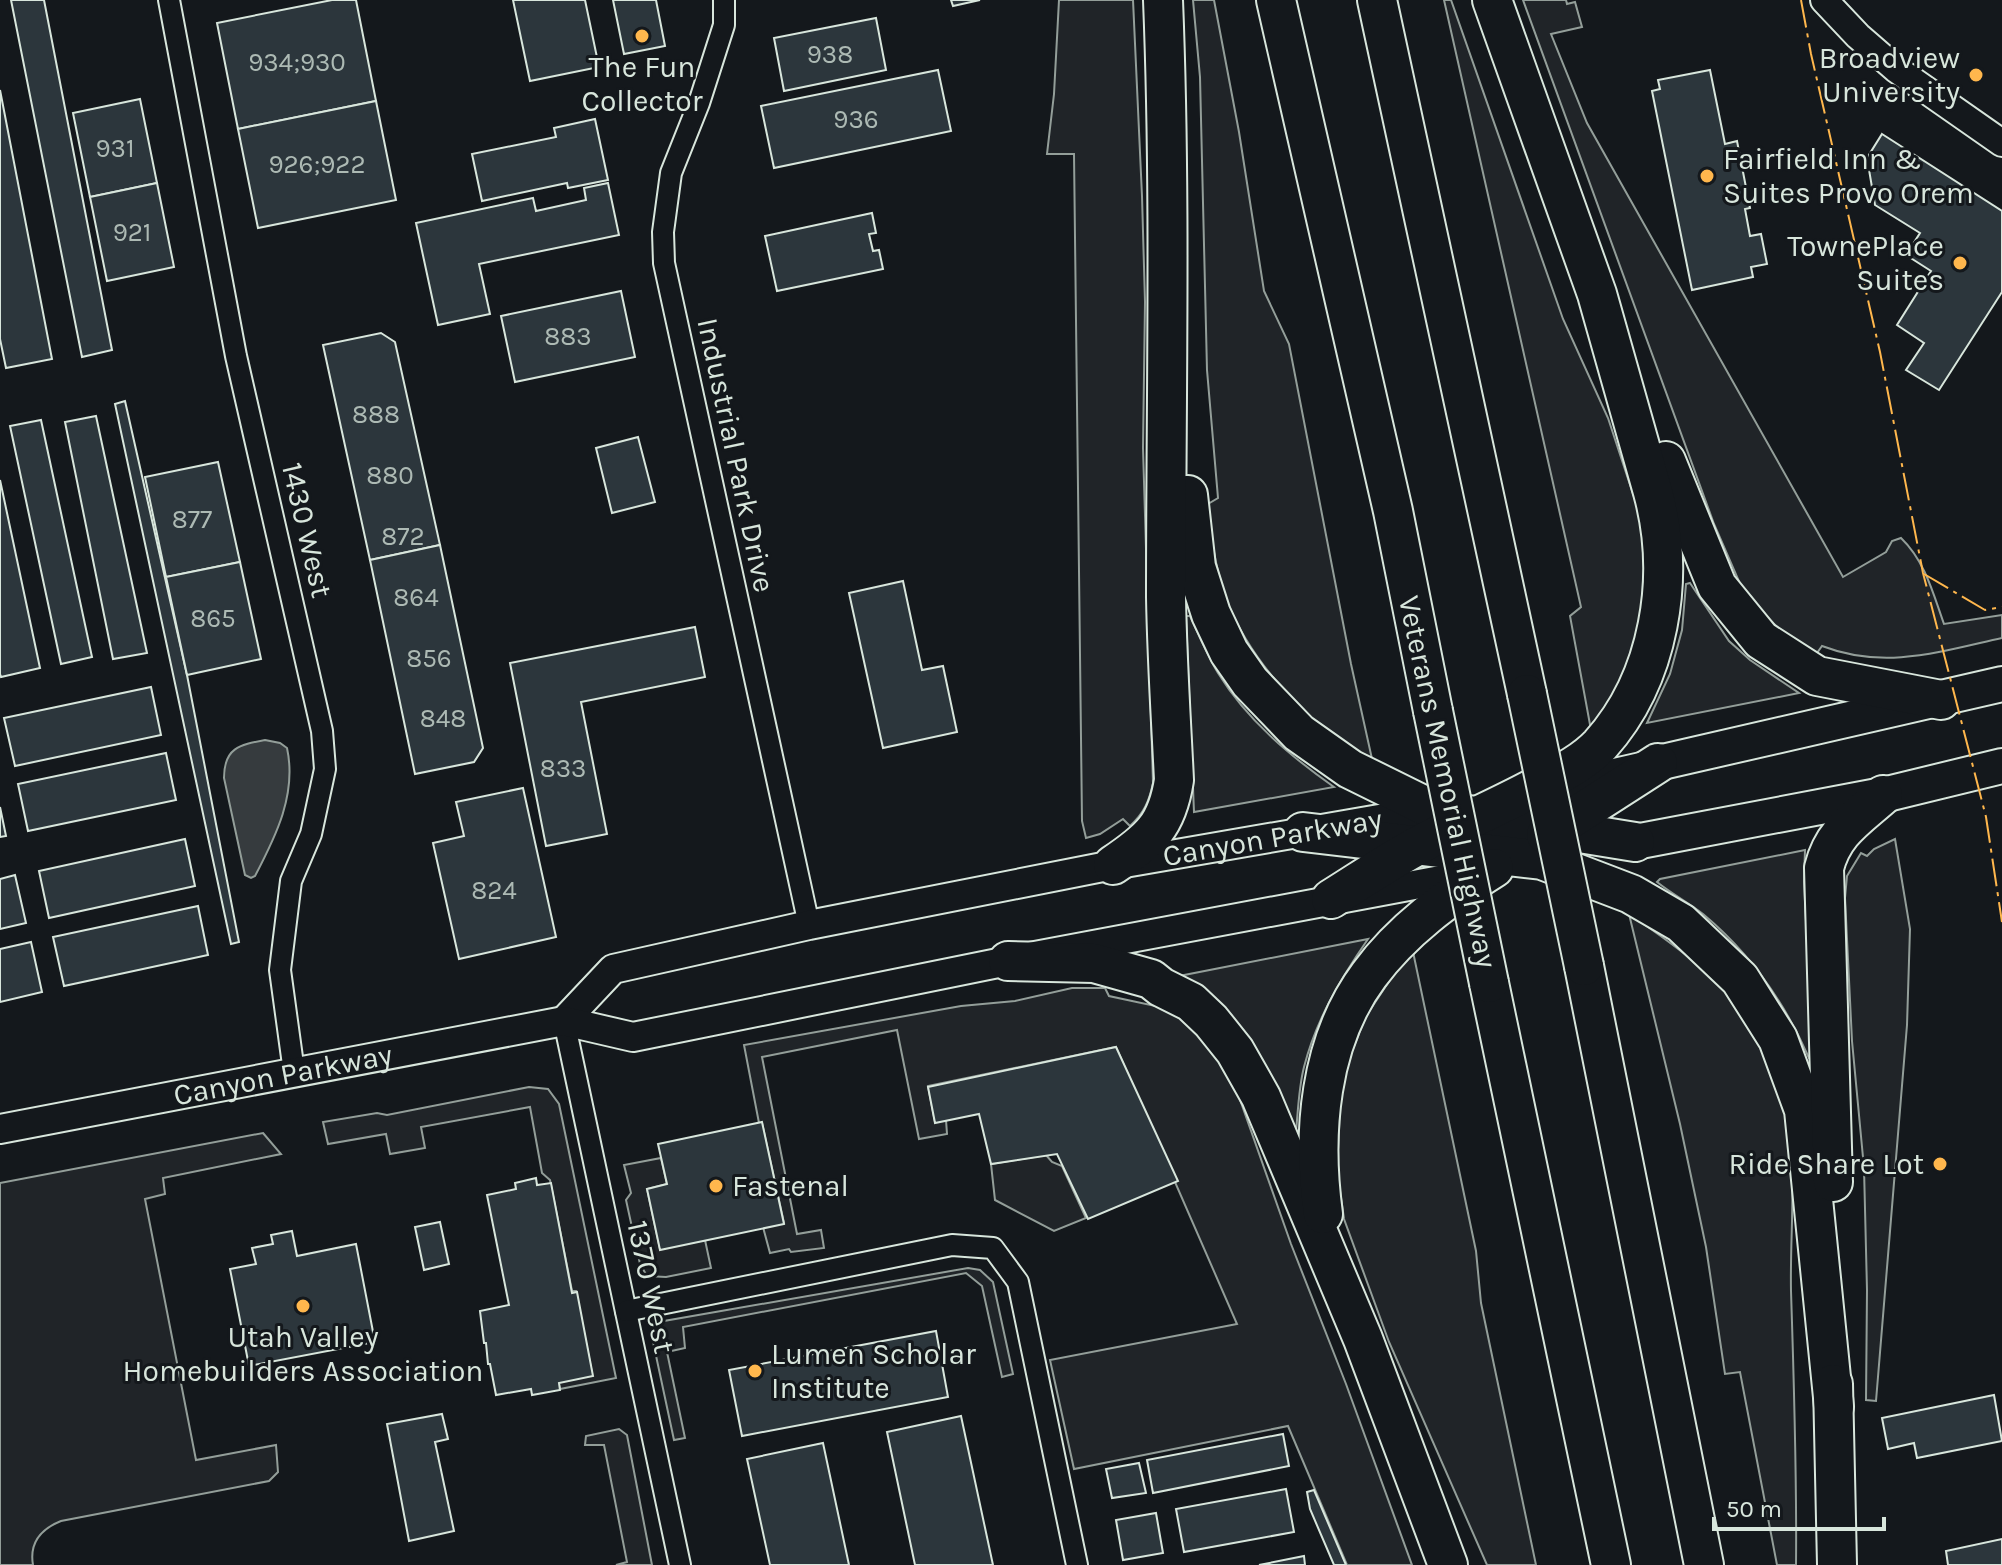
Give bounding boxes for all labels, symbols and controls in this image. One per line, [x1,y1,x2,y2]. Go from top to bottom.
marker: The Fun Collector [633,27,651,45]
house number: 938 [807,39,853,70]
place label: Broadview University [1819,40,1960,110]
house number: 934;930 [248,47,346,78]
place label: The Fun Collector [582,49,703,119]
marker: Broadview University [1967,66,1985,84]
house number: 936 [833,104,879,135]
house number: 931 [95,133,135,164]
place label: Fairfield Inn & Suites Provo Orem [1723,141,1974,211]
house number: 926;922 [268,149,366,180]
marker: Fairfield Inn & Suites Provo Orem [1698,167,1716,185]
house number: 921 [113,217,151,248]
place label: TownePlace Suites [1787,228,1944,298]
marker: TownePlace Suites [1951,254,1969,272]
street label: Industrial Park Drive [689,315,783,595]
house number: 883 [544,321,592,352]
house number: 888 [352,399,400,430]
street label: 1430 West [274,459,340,601]
house number: 880 [366,460,414,491]
house number: 877 [172,504,212,535]
house number: 872 [381,521,425,552]
house number: 864 [393,582,439,613]
street label: Veterans Memorial Highway [1391,593,1505,971]
house number: 865 [190,603,236,634]
house number: 856 [406,643,452,674]
house number: 848 [420,703,466,734]
house number: 833 [540,753,586,784]
street label: Canyon Parkway [1160,801,1385,874]
house number: 824 [471,875,517,906]
street label: Canyon Parkway [171,1036,395,1113]
place label: Ride Share Lot [1729,1146,1924,1182]
marker: Ride Share Lot [1931,1155,1949,1173]
place label: Fastenal [732,1168,849,1204]
marker: Fastenal [707,1177,725,1195]
street label: 1370 West [619,1217,683,1357]
marker: Utah Valley Homebuilders Association [294,1297,312,1315]
place label: Utah Valley Homebuilders Association [123,1319,483,1389]
place label: Lumen Scholar Institute [771,1336,976,1406]
marker: Lumen Scholar Institute [746,1362,764,1380]
scale bar [1714,1481,1884,1531]
text: 50 m [1726,1495,1782,1523]

